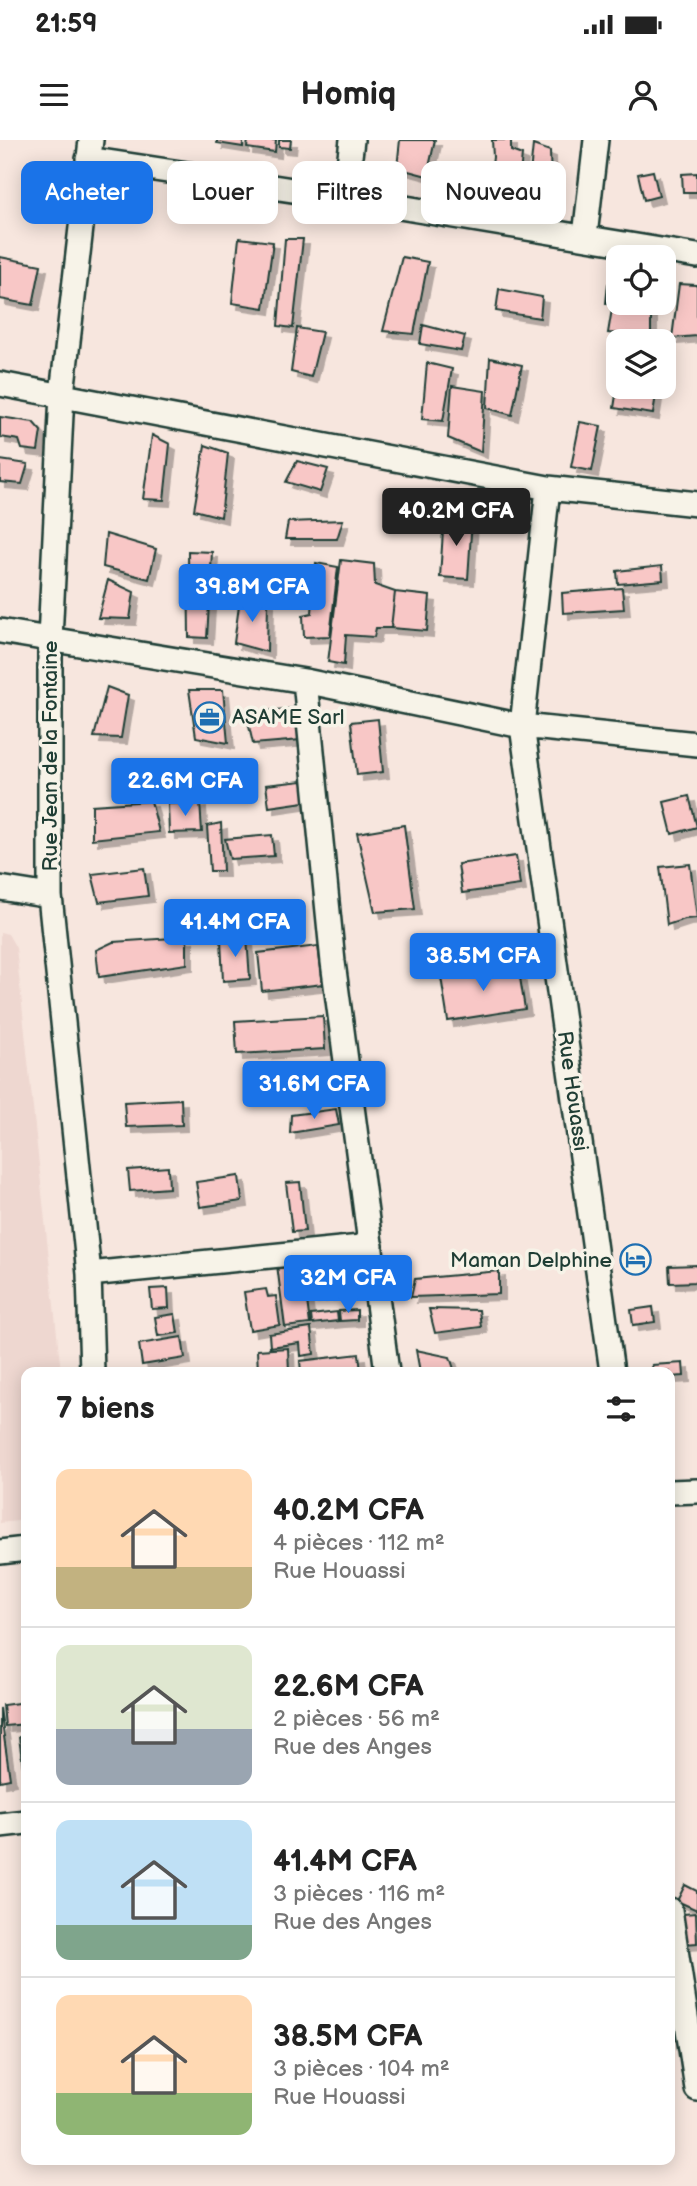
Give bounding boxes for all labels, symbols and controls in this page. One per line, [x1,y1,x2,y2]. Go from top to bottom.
text: 21:59 [35,9,97,40]
text: Homiq [301,75,396,114]
icon: menu [35,76,73,114]
icon: person [624,76,662,114]
chip: Acheter [21,161,153,224]
chip: Louer [167,161,278,224]
chip: Filtres [292,161,407,224]
chip: Nouveau [421,161,566,224]
map controls [606,245,676,399]
button: locate [606,245,676,315]
button: layers [606,329,676,399]
pin: 40.2M CFA [376,488,536,548]
text: 40.2M CFA [398,497,514,525]
pin: 39.8M CFA [172,564,332,624]
text: 39.8M CFA [195,573,309,601]
street label: Rue Jean de la Fontaine [38,641,63,871]
office icon: ASAME Sarl [192,700,226,734]
place label: ASAME Sarl [232,705,344,730]
pin: 22.6M CFA [105,758,265,818]
text: 22.6M CFA [127,767,243,795]
pin: 41.4M CFA [155,900,315,959]
text: 41.4M CFA [180,908,290,936]
pin: 38.5M CFA [403,934,563,993]
text: 38.5M CFA [426,942,540,970]
street label: Rue Houassi [552,1029,593,1153]
pin: 31.6M CFA [234,1062,394,1121]
text: 31.6M CFA [259,1070,369,1098]
hotel icon: Maman Delphine [618,1243,652,1277]
place label: Maman Delphine [450,1248,612,1273]
pin: 32M CFA [283,1256,413,1315]
text: 32M CFA [300,1264,396,1292]
icon: filters [602,1390,640,1428]
text: 7 biens [56,1391,154,1427]
text: 40.2M CFA [273,1493,424,1529]
icon: home [112,1497,196,1581]
text: 4 pièces · 112 m² [273,1529,445,1557]
text: Rue Houassi [273,1557,406,1585]
text: 22.6M CFA [273,1669,424,1705]
icon: home [112,1673,196,1757]
text: 2 pièces · 56 m² [273,1705,440,1733]
text: Rue des Anges [273,1733,432,1761]
text: 41.4M CFA [273,1844,417,1880]
icon: home [112,1848,196,1932]
text: 3 pièces · 116 m² [273,1880,445,1908]
text: Rue des Anges [273,1908,432,1936]
text: 38.5M CFA [273,2019,422,2055]
icon: home [112,2023,196,2107]
text: 3 pièces · 104 m² [273,2055,450,2083]
text: Rue Houassi [273,2083,406,2111]

